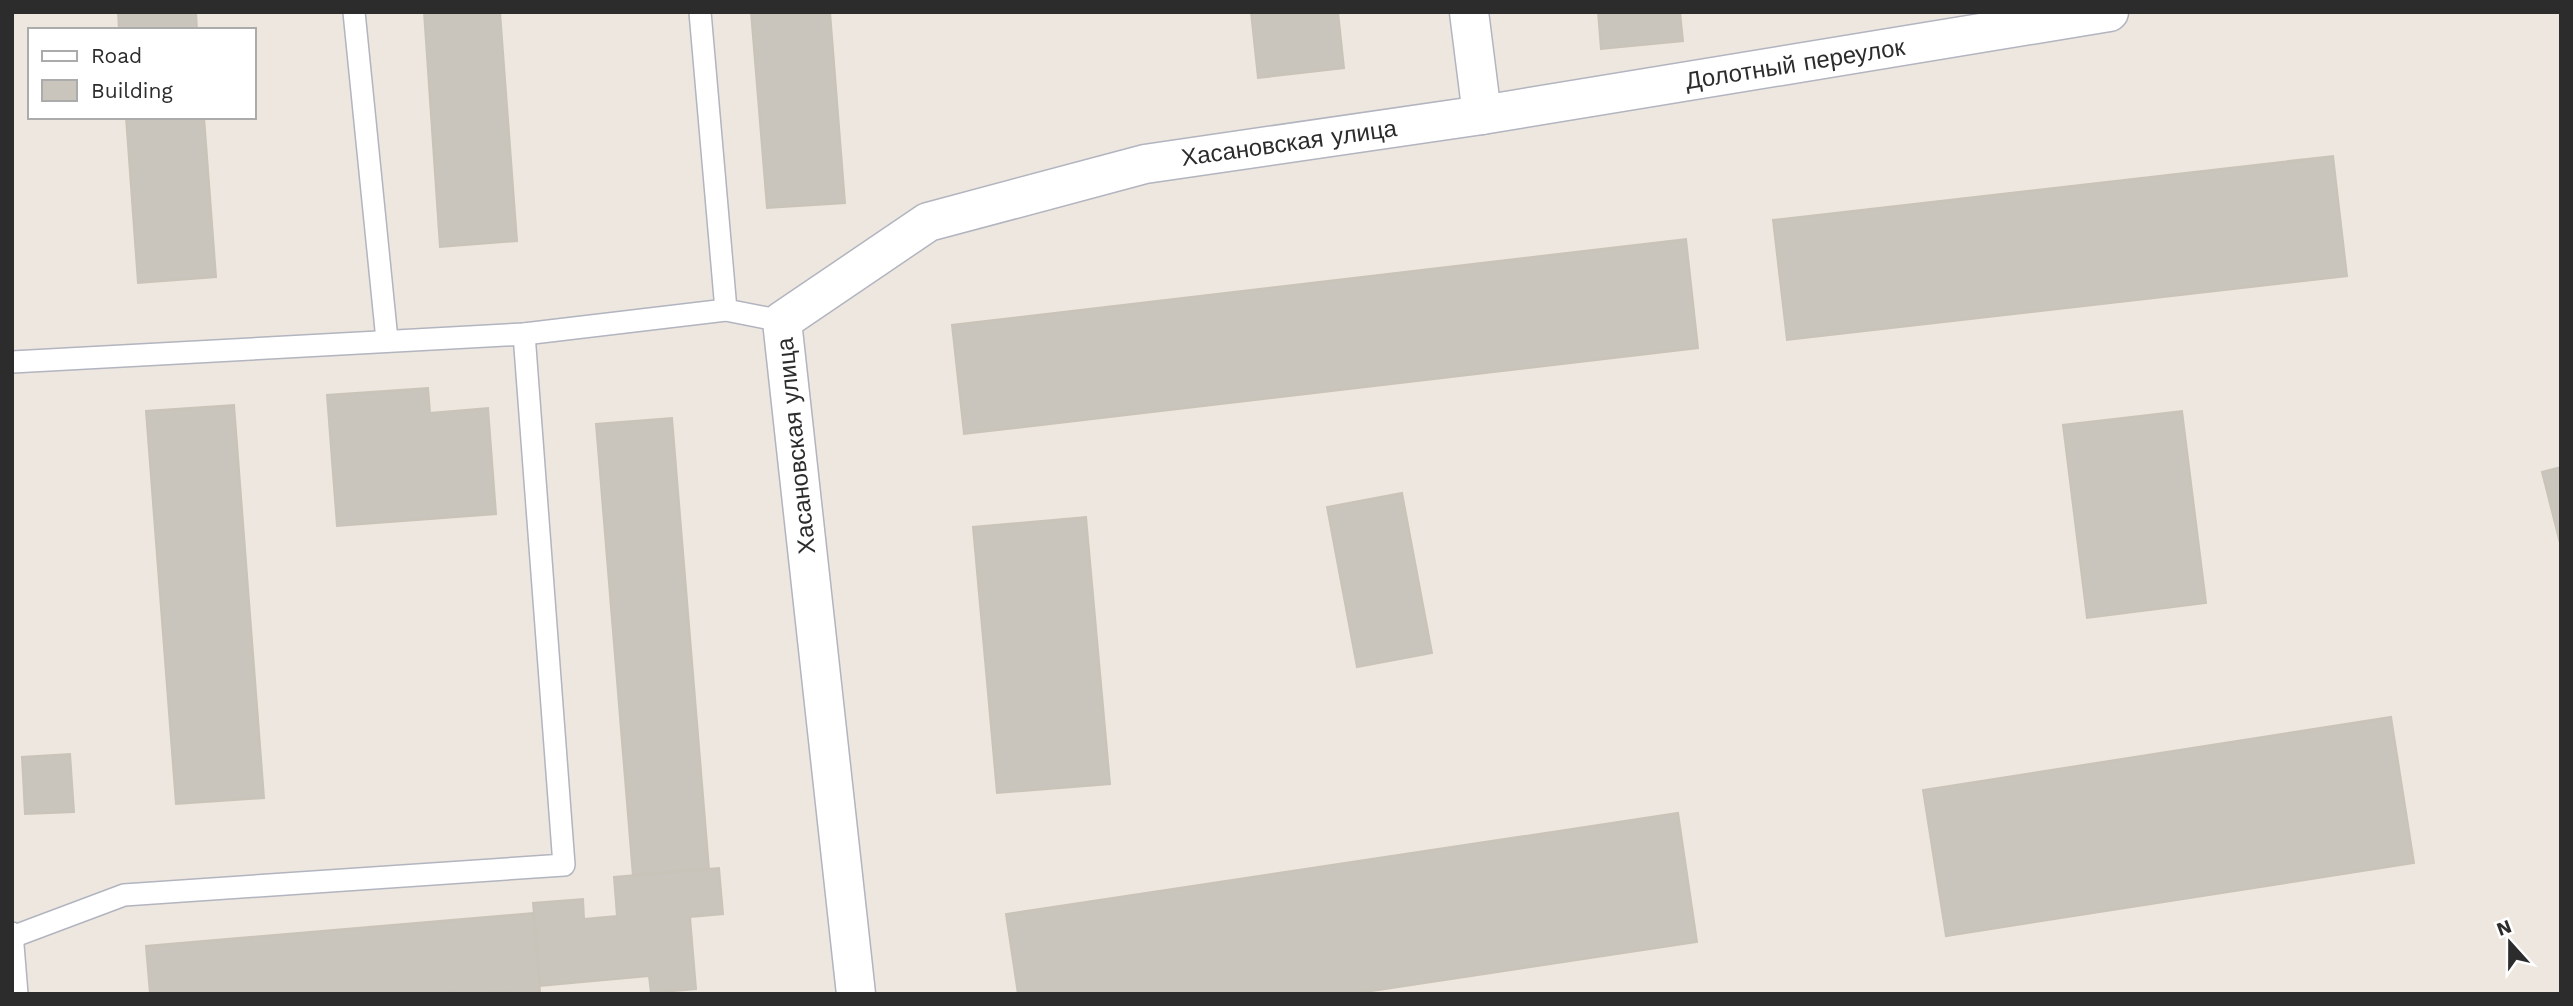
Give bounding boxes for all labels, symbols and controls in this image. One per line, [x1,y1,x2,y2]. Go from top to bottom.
legend [28,28,256,119]
street label: Долотный переулок [1683,33,1907,95]
text: Road [91,43,142,68]
text: Building [91,78,173,103]
street label: Хасановская улица [1179,114,1399,172]
street label: Хасановская улица [771,336,821,556]
north arrow [2475,908,2545,978]
text: N [2493,914,2515,941]

